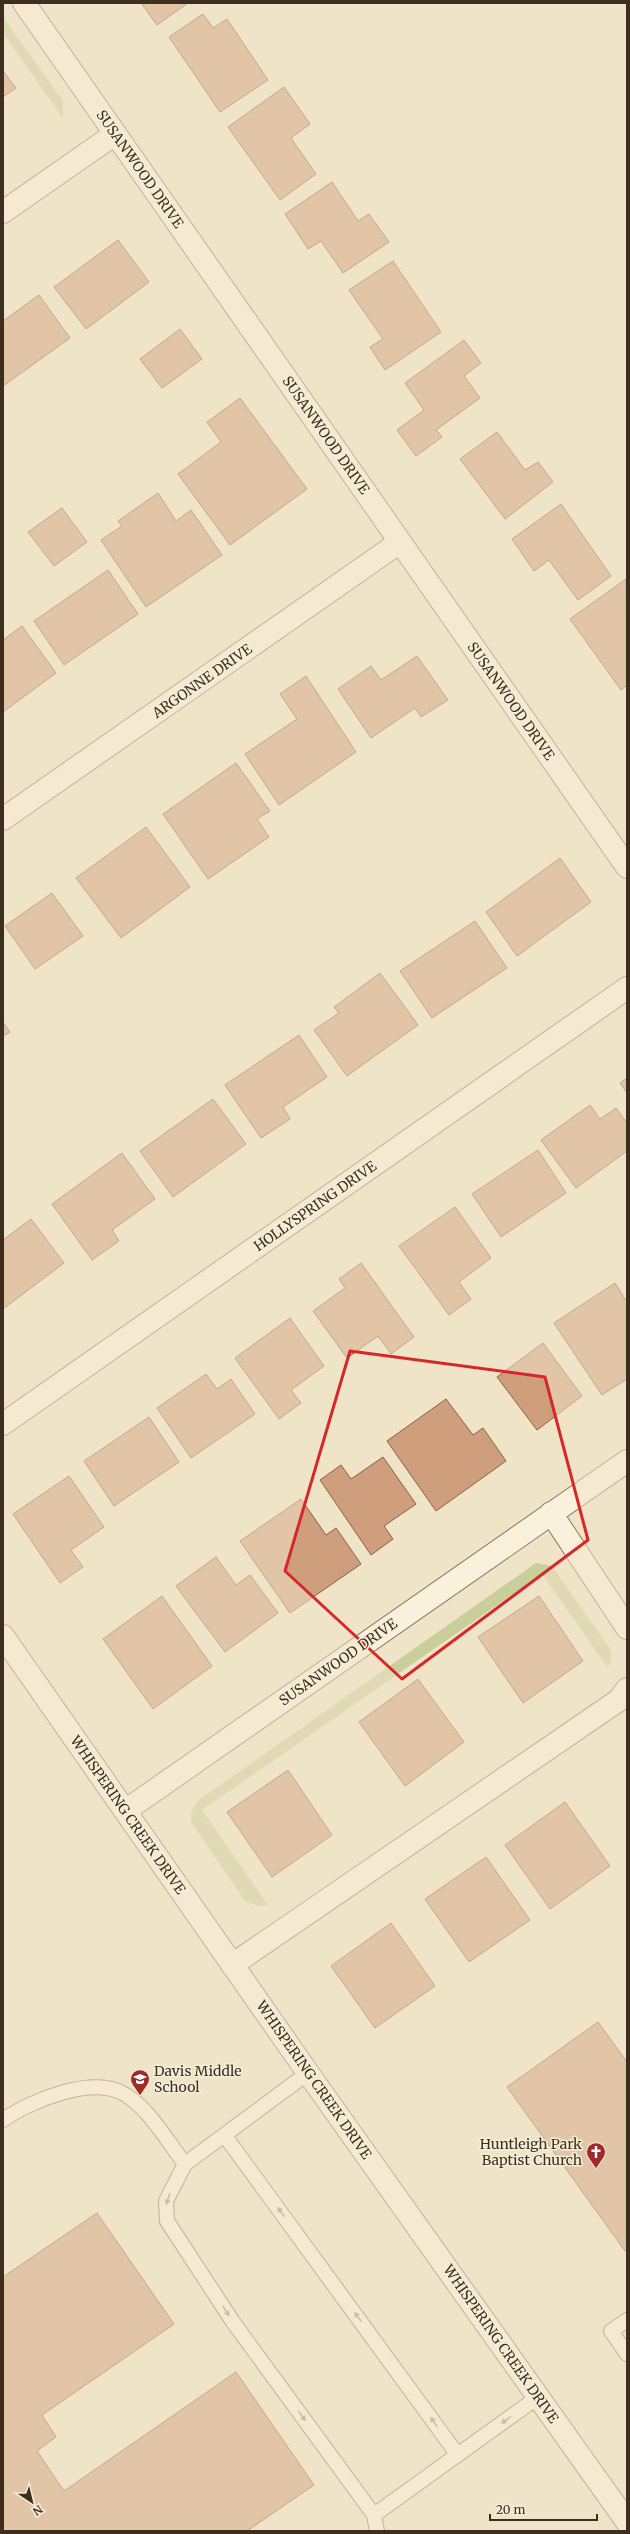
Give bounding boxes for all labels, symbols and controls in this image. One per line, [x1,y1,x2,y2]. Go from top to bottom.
street label: SUSANWOOD DRIVE [93,107,188,232]
street label: SUSANWOOD DRIVE [279,373,374,498]
street label: SUSANWOOD DRIVE [464,639,559,764]
street label: ARGONNE DRIVE [148,640,255,723]
street label: HOLLYSPRING DRIVE [250,1157,380,1255]
street label: SUSANWOOD DRIVE [276,1614,401,1709]
street label: WHISPERING CREEK DRIVE [66,1731,190,1898]
street label: WHISPERING CREEK DRIVE [252,1996,376,2163]
place label: Davis Middle School [154,2062,242,2096]
school or university icon: Davis Middle School [129,2068,151,2096]
place label: Huntleigh Park Baptist Church [480,2135,582,2169]
church icon: Huntleigh Park Baptist Church [585,2141,607,2169]
one-way arrow [165,2193,171,2205]
one-way arrow [277,2207,285,2218]
street label: WHISPERING CREEK DRIVE [439,2260,563,2427]
one-way arrow [222,2306,230,2316]
one-way arrow [354,2312,362,2323]
one-way arrow [298,2411,306,2422]
one-way arrow [501,2416,512,2424]
one-way arrow [430,2417,439,2428]
north arrow [12,2482,52,2522]
scale bar [490,2496,597,2522]
text: N [30,2502,45,2519]
text: 20 m [496,2502,525,2517]

